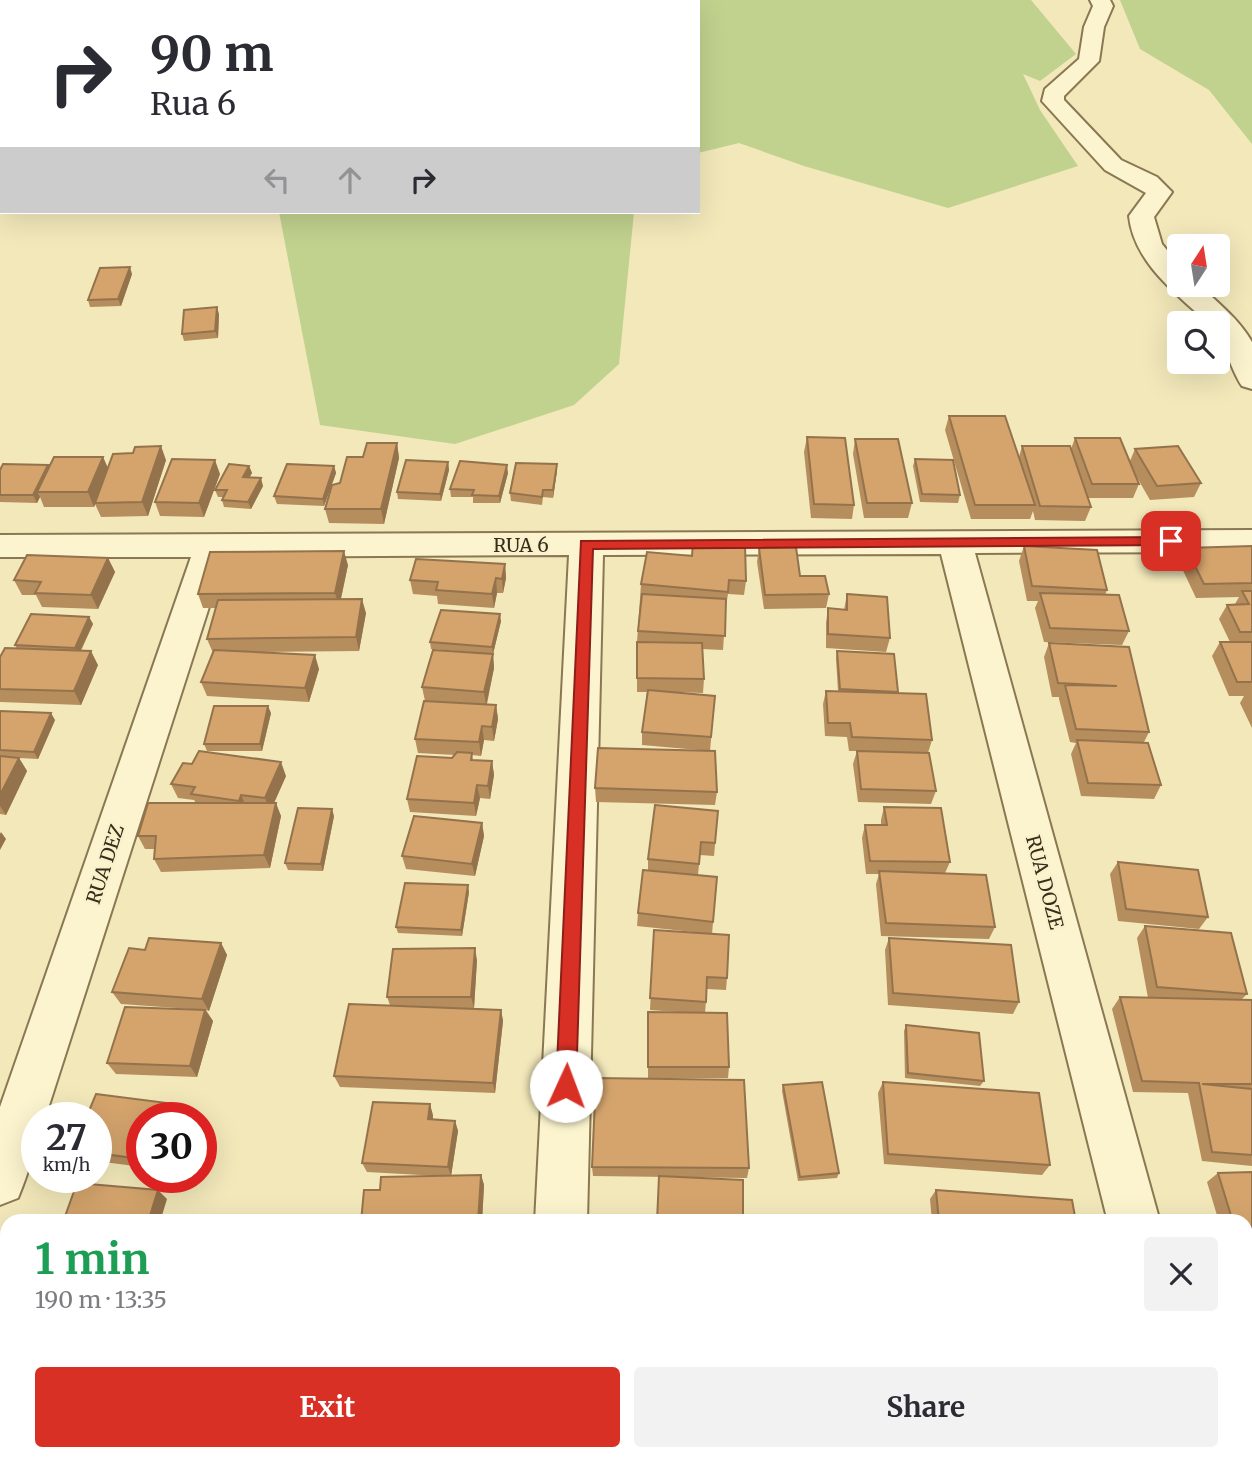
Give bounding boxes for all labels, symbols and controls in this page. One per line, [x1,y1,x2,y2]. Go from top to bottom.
text: 90 m [150,23,274,84]
icon: right [35,28,126,119]
text: Rua 6 [150,84,236,124]
icon: left [258,161,296,199]
icon: ahead [331,161,369,199]
icon: right [404,161,442,199]
north arrow [1167,234,1230,298]
map controls [1167,234,1230,374]
button: search [1167,311,1230,374]
pin [1141,511,1201,571]
icon: arrive [1152,522,1190,560]
street label: RUA 6 [493,533,549,557]
street label: RUA DEZ [81,821,129,907]
street label: RUA DOZE [1021,832,1069,932]
position arrow [529,1049,603,1123]
speed limit sign: 30 [126,1102,217,1193]
text: 27 [46,1116,87,1160]
text: km/h [43,1153,90,1176]
text: 1 min [35,1233,149,1285]
button: close [1144,1237,1218,1311]
text: 190 m · 13:35 [35,1285,167,1314]
button: Exit [35,1367,620,1447]
button: Share [634,1367,1218,1447]

